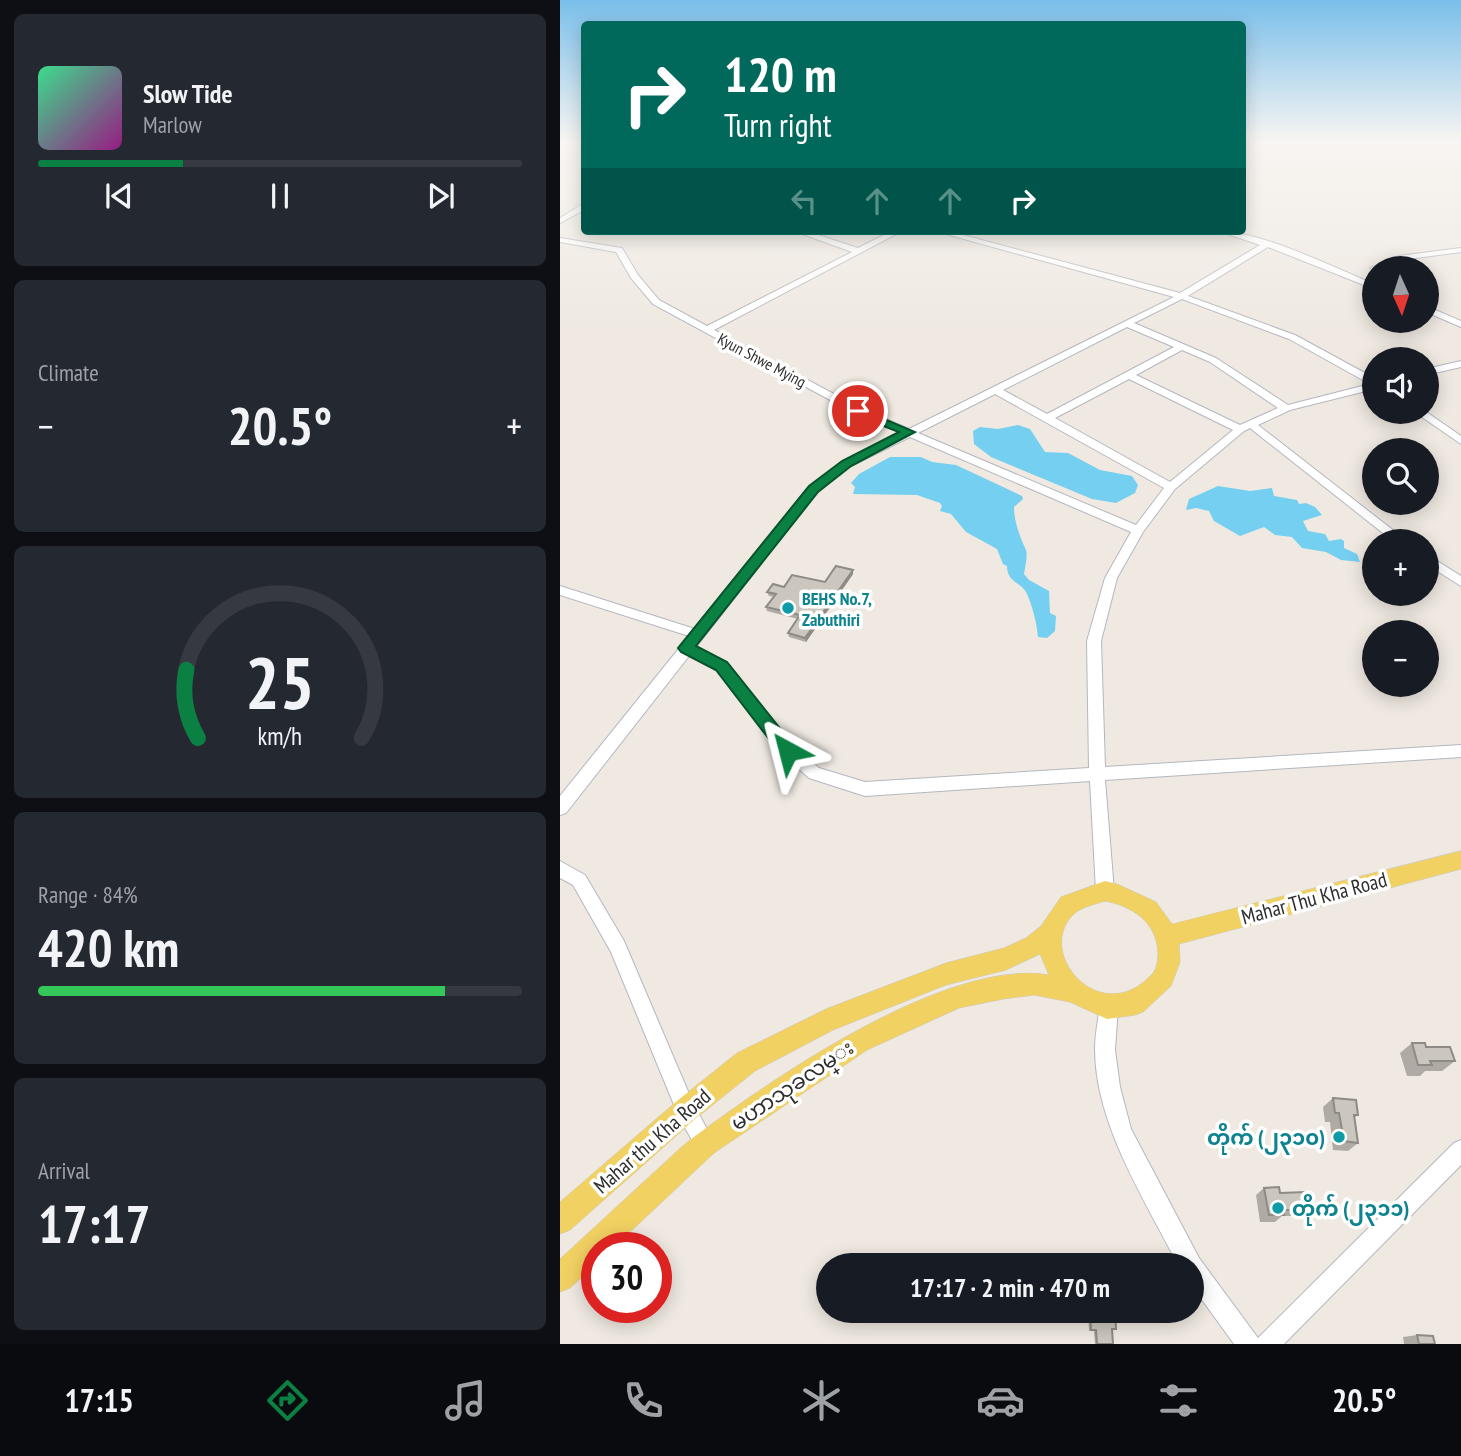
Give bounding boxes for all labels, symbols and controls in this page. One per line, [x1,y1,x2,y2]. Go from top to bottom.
text: 120 m [724,42,837,106]
icon: right [609,49,700,140]
text: Slow Tide [143,77,233,110]
text: Turn right [724,104,832,146]
text: Marlow [143,110,202,139]
icon: previous [100,177,138,215]
icon: pause [261,177,299,215]
icon: next [422,177,460,215]
icon: left [785,182,823,220]
icon: ahead [858,182,896,220]
icon: ahead [931,182,969,220]
icon: right [1004,182,1042,220]
north arrow [1362,256,1438,332]
map controls [1362,256,1439,697]
street label: Kyun Shwe Mying [714,328,810,392]
button: sound [1362,347,1439,424]
text: Climate [38,358,99,387]
pin [828,381,888,441]
text: 20.5° [228,392,332,459]
icon: arrive [839,392,877,430]
text: − [38,401,54,450]
text: + [506,401,522,450]
button: search [1362,438,1439,515]
button: + [1362,529,1439,606]
place label: BEHS No.7, Zabuthiri [802,587,872,631]
marker: BEHS No.7, Zabuthiri [780,600,796,616]
button: − [1362,620,1439,697]
text: 25 [245,634,315,728]
position arrow [751,714,825,788]
text: km/h [258,720,302,752]
street label: Mahar Thu Kha Road [1238,866,1390,930]
text: Range · 84% [38,880,138,909]
text: 420 km [38,914,179,981]
street label: မဟာသုခလမ္း [725,1034,861,1139]
street label: Mahar thu Kha Road [588,1083,716,1199]
place label: တိုက် (၂၃၁၀) [1207,1122,1325,1155]
marker: တိုက် (၂၃၁၀) [1331,1129,1347,1145]
text: Arrival [38,1156,90,1185]
text: 17:17 [38,1190,150,1257]
place label: တိုက် (၂၃၁၁) [1292,1193,1409,1226]
marker: တိုက် (၂၃၁၁) [1270,1200,1286,1216]
speed limit sign: 30 [581,1232,672,1323]
text: 17:17 · 2 min · 470 m [910,1271,1110,1304]
icon: directions [263,1376,312,1425]
icon: music [441,1376,490,1425]
icon: phone [619,1376,668,1425]
icon: climate [797,1376,846,1425]
icon: car [976,1376,1025,1425]
icon: filters [1154,1376,1203,1425]
text: 17:15 [65,1379,134,1421]
text: 20.5° [1332,1379,1396,1421]

